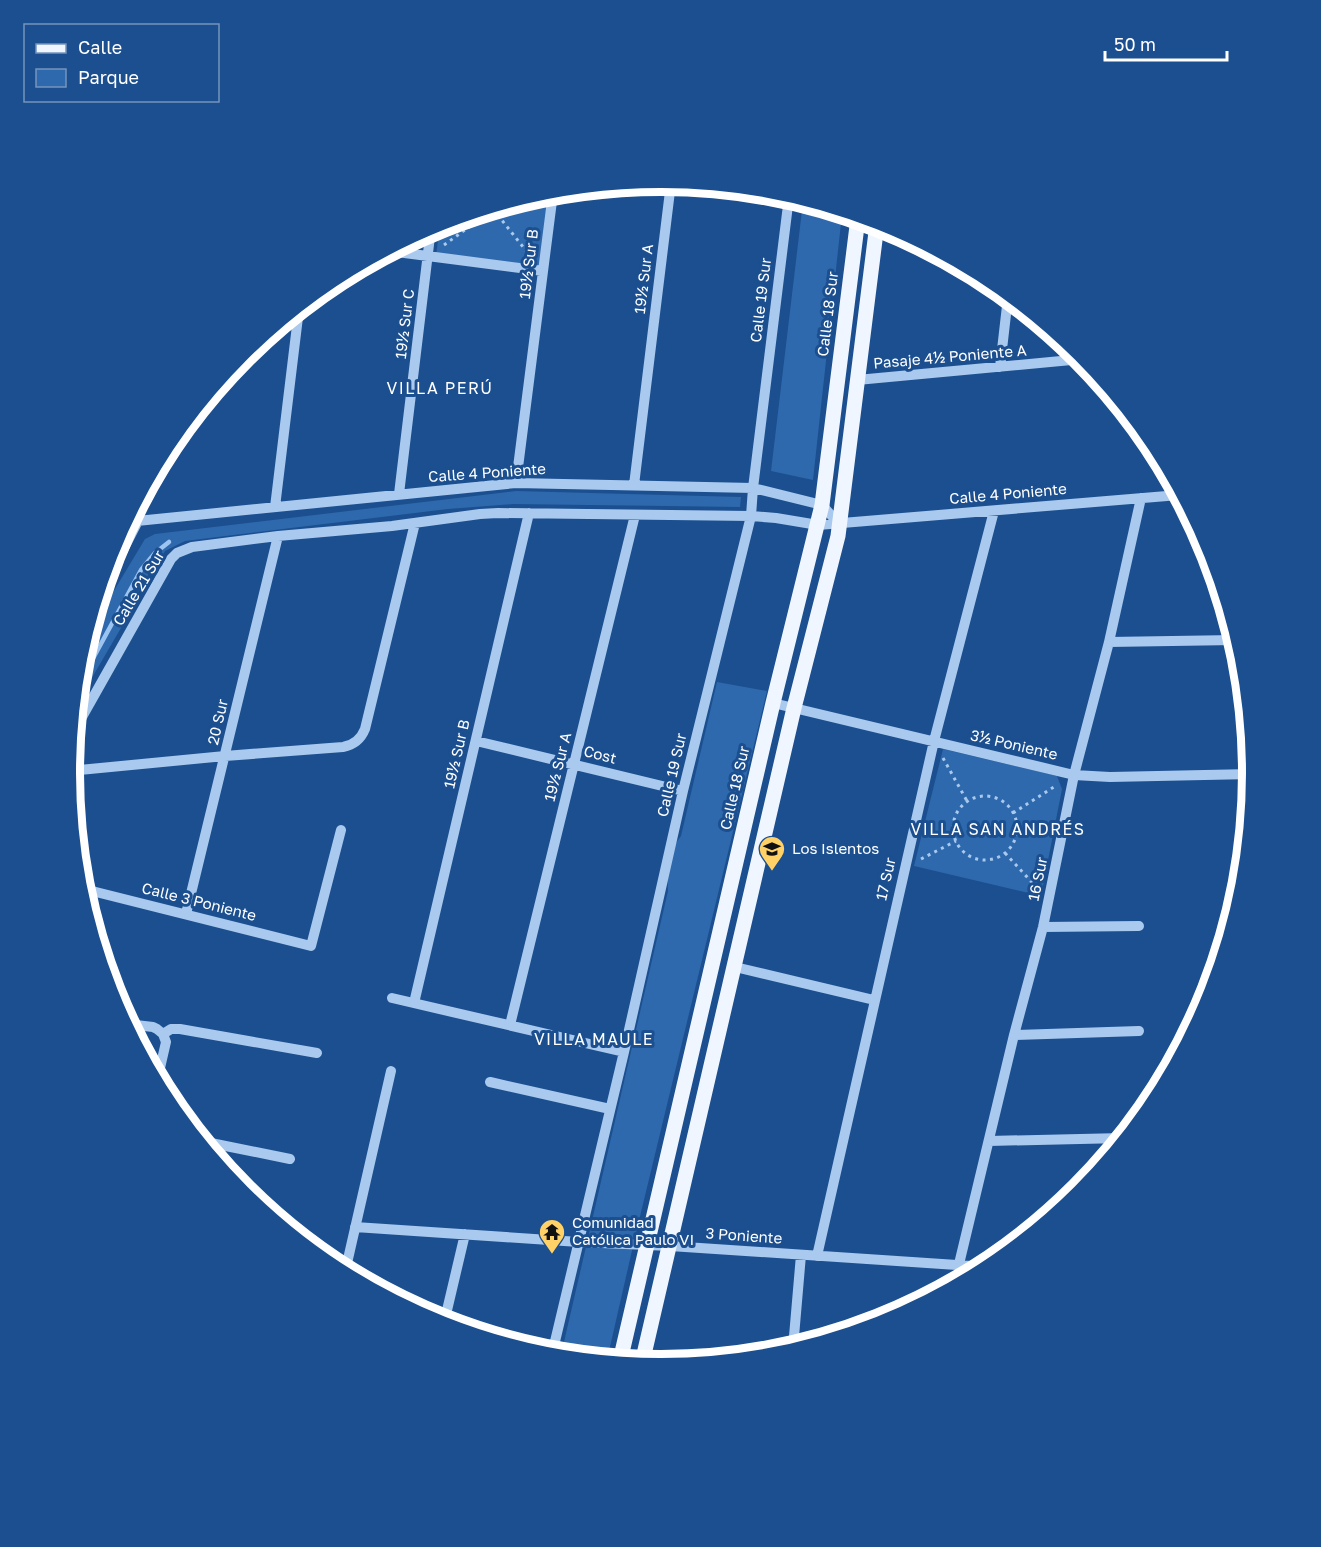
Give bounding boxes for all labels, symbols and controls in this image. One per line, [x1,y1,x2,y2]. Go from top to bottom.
legend [24,24,219,102]
scale bar [1105,24,1226,62]
text: 50 m [1114,33,1156,55]
text: Calle [78,36,122,58]
text: Parque [78,66,139,88]
street label: 19½ Sur B [515,228,541,300]
street label: 19½ Sur A [630,243,656,315]
street label: Calle 19 Sur [746,256,774,343]
street label: Calle 18 Sur [813,270,841,357]
street label: 19½ Sur C [391,288,417,360]
street label: Pasaje 4½ Poniente A [872,340,1027,372]
district label: VILLA PERÚ [387,378,493,398]
street label: Calle 4 Poniente [428,459,547,485]
street label: Calle 4 Poniente [948,479,1068,507]
street label: Calle 21 Sur [109,546,168,628]
street label: 20 Sur [203,697,231,746]
street label: 19½ Sur B [439,718,473,790]
street label: 3½ Poniente [969,725,1060,763]
street label: 19½ Sur A [540,730,574,803]
street label: Calle 19 Sur [653,731,689,818]
street label: Cost [582,741,619,767]
street label: Calle 18 Sur [716,744,752,831]
district label: VILLA SAN ANDRÉS [910,819,1086,839]
school or university icon: Los Islentos [757,834,787,872]
place label: Los Islentos [792,839,879,857]
street label: 17 Sur [871,855,899,902]
street label: 16 Sur [1024,855,1050,902]
street label: Calle 3 Poniente [140,878,259,924]
district label: VILLA MAULE [534,1029,654,1049]
place label: Comunidad Católica Paulo VI [572,1213,694,1248]
temple icon: Comunidad Católica Paulo VI [537,1217,567,1255]
street label: 3 Poniente [705,1223,783,1247]

